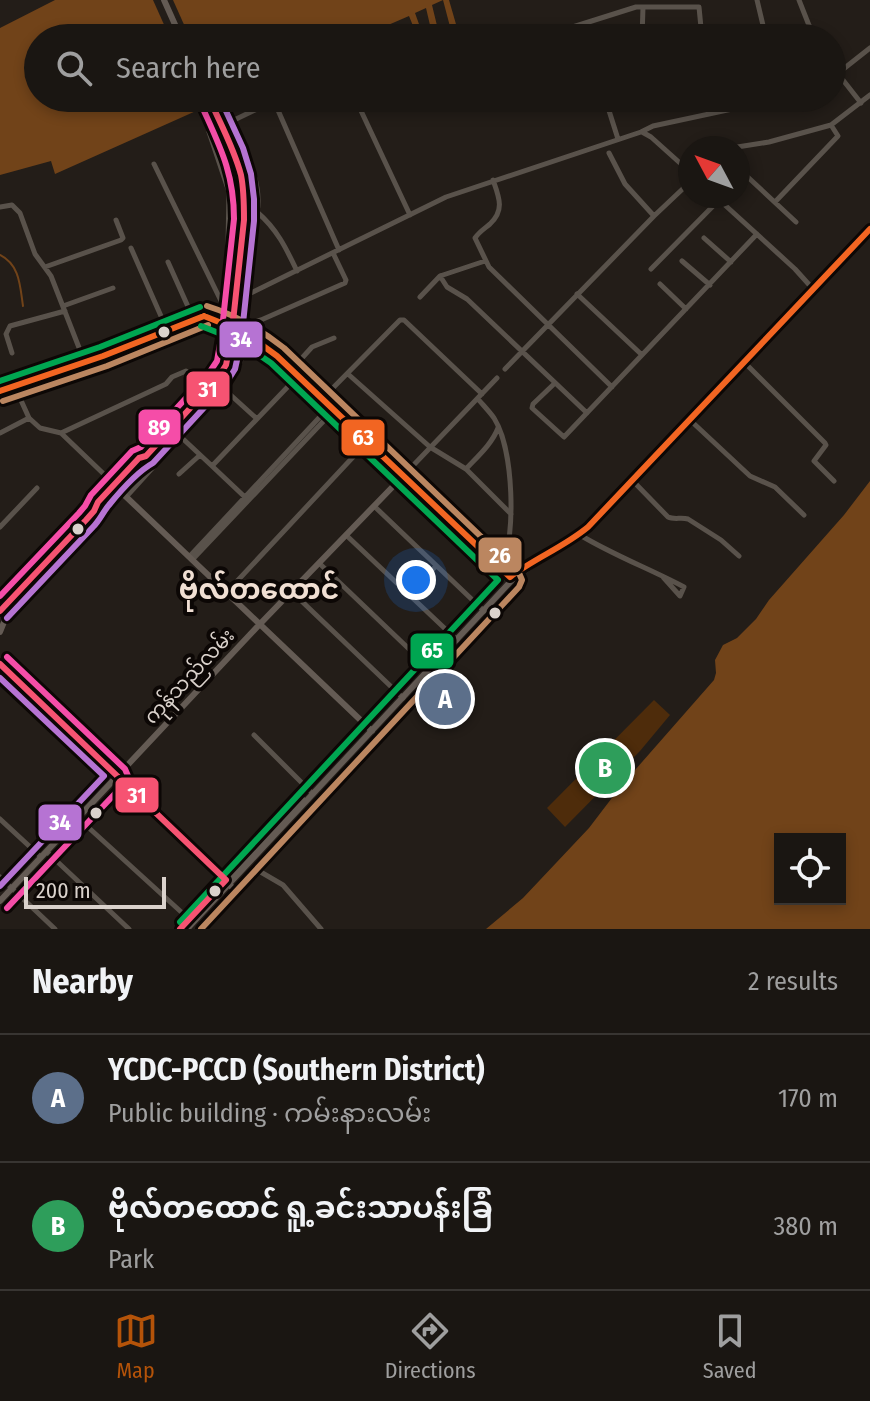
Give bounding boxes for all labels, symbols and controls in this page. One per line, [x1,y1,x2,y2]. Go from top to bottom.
search box [24,24,846,112]
icon: search [52,46,96,90]
text: Search here [116,50,261,86]
north arrow [678,136,750,208]
line badge: 34 [218,320,264,359]
unlabelled marker [156,324,172,340]
text: 34 [229,326,252,353]
line badge: 31 [185,370,231,408]
text: 31 [197,376,218,403]
line badge: 89 [137,408,182,446]
text: 89 [148,414,170,441]
line badge: 63 [340,418,386,457]
text: 63 [352,424,374,451]
unlabelled marker [70,521,86,537]
line badge: 26 [477,536,523,574]
text: 26 [488,542,511,569]
your location [396,560,436,600]
district label: ဗိုလ်တထောင် [179,570,339,612]
unlabelled marker [487,605,503,621]
street label: ကုန်သည်လမ်း [137,622,243,732]
line badge: 65 [409,632,455,670]
text: 65 [421,637,443,664]
pin: A [419,669,471,729]
pin: B [579,738,631,798]
line badge: 31 [114,776,160,814]
text: 31 [126,782,147,809]
line badge: 34 [37,803,83,842]
unlabelled marker [88,805,104,821]
text: 34 [48,809,71,836]
map controls [774,833,846,905]
button: locate [774,833,846,905]
scale bar [24,873,166,909]
text: 200 m [36,877,91,904]
unlabelled marker [207,883,223,899]
text: Nearby [32,961,133,1002]
text: 2 results [748,966,838,997]
text: YCDC-PCCD (Southern District) [108,1052,484,1088]
text: A [51,1083,65,1114]
text: 170 m [778,1083,838,1114]
text: Public building · ကမ်းနားလမ်း [108,1098,431,1129]
text: ဗိုလ်တထောင် ရူ့ခင်းသာပန်းခြံ [108,1190,493,1226]
text: B [51,1211,65,1242]
text: 380 m [774,1211,838,1242]
text: Park [108,1244,154,1275]
tab: Map [114,1309,158,1384]
tab: Directions [385,1309,476,1384]
tab: Saved [703,1309,756,1384]

